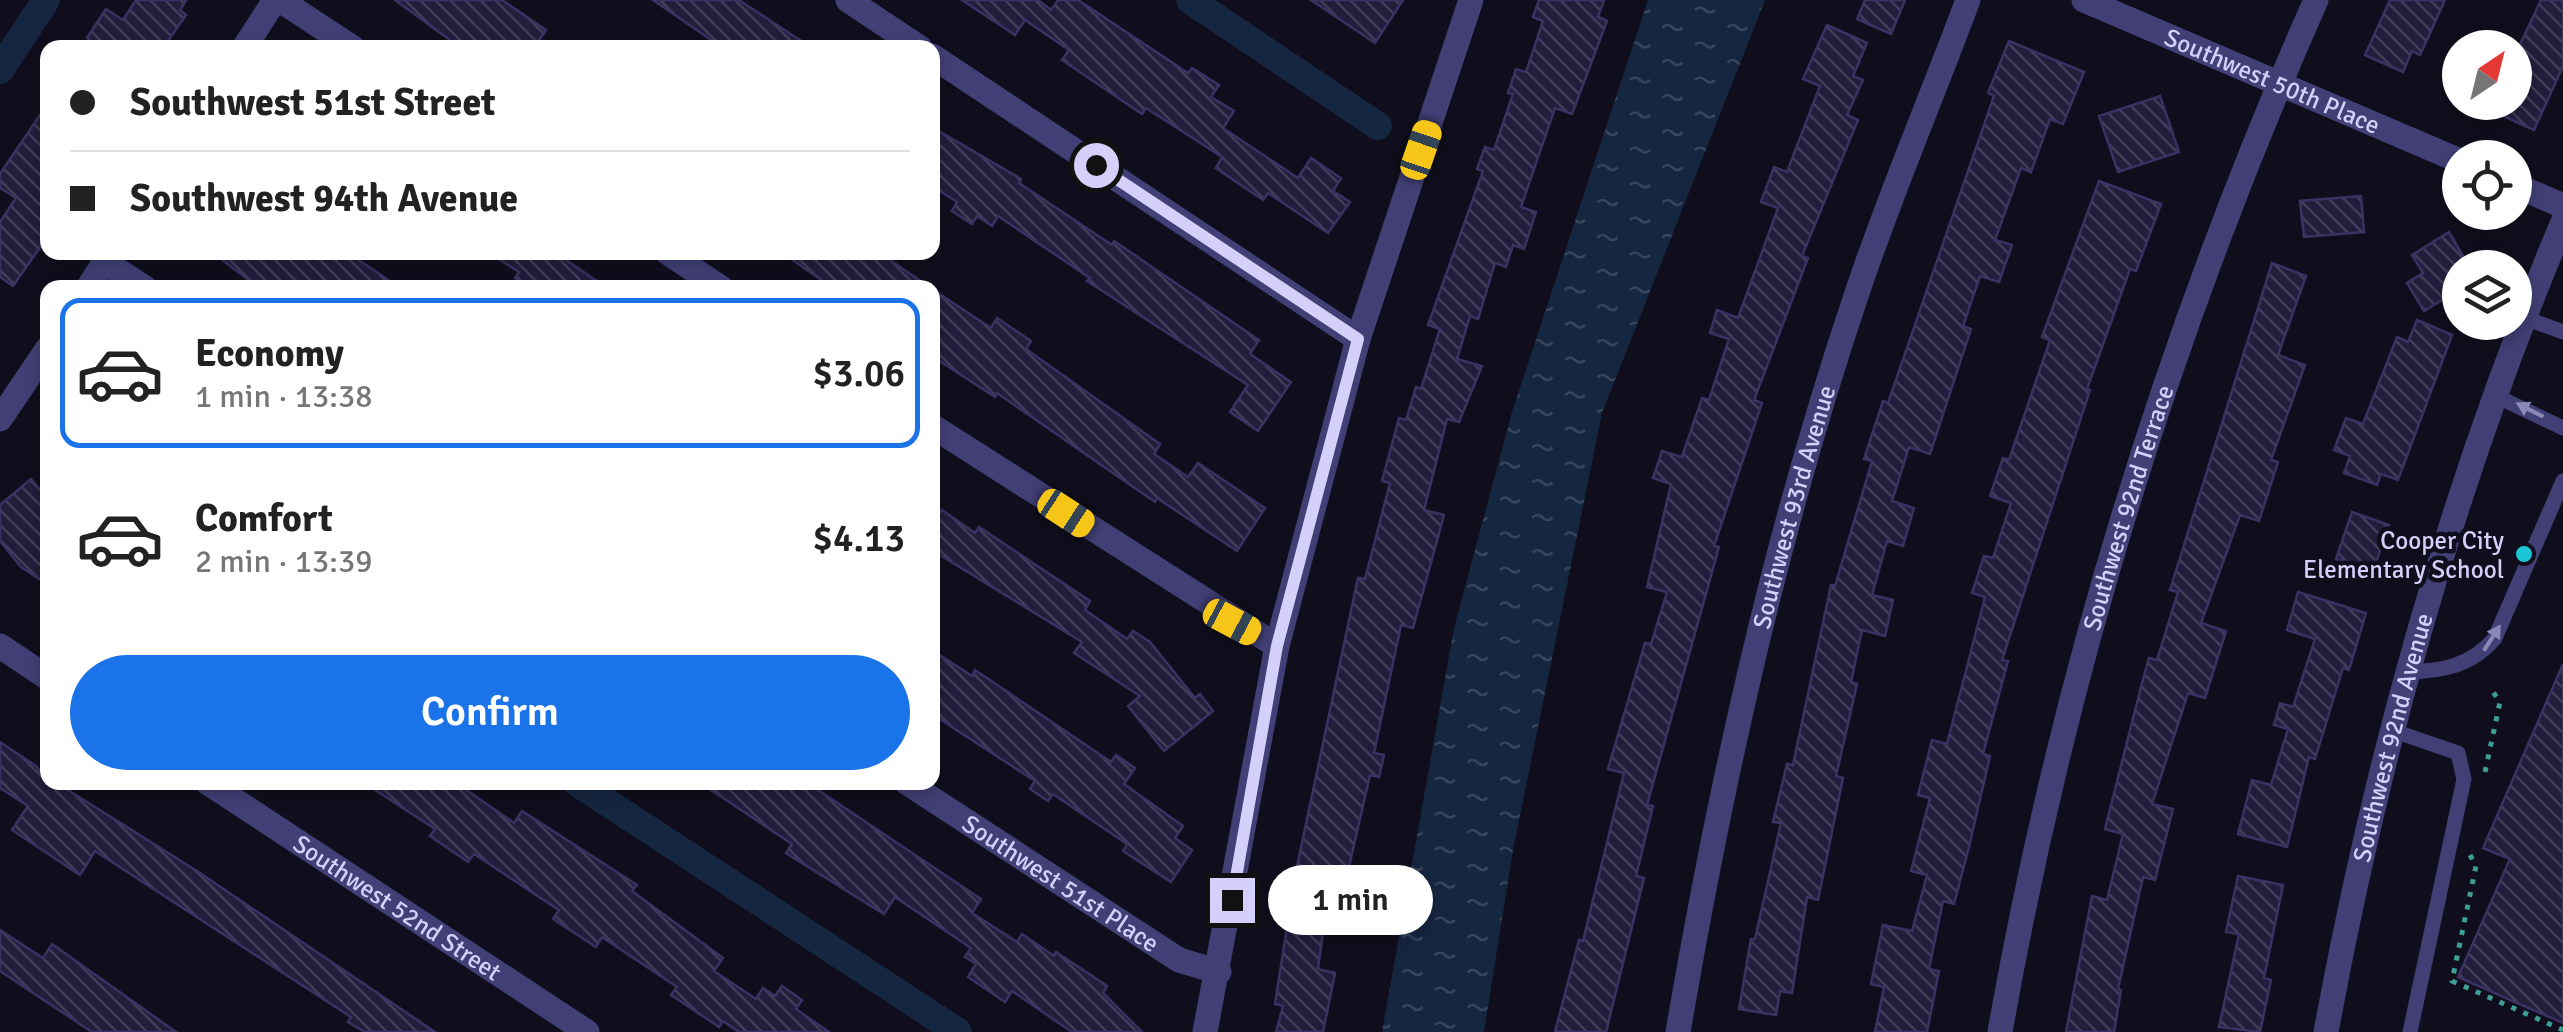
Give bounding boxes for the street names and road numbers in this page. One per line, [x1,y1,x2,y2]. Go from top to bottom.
street label: Southwest 50th Place [2160,21,2385,141]
street label: Southwest 93rd Avenue [1746,381,1842,632]
street label: Southwest 92nd Terrace [2076,381,2181,634]
street label: Southwest 92nd Avenue [2346,610,2440,865]
street label: Southwest 51st Place [956,808,1165,959]
street label: Southwest 52nd Street [287,828,507,988]

